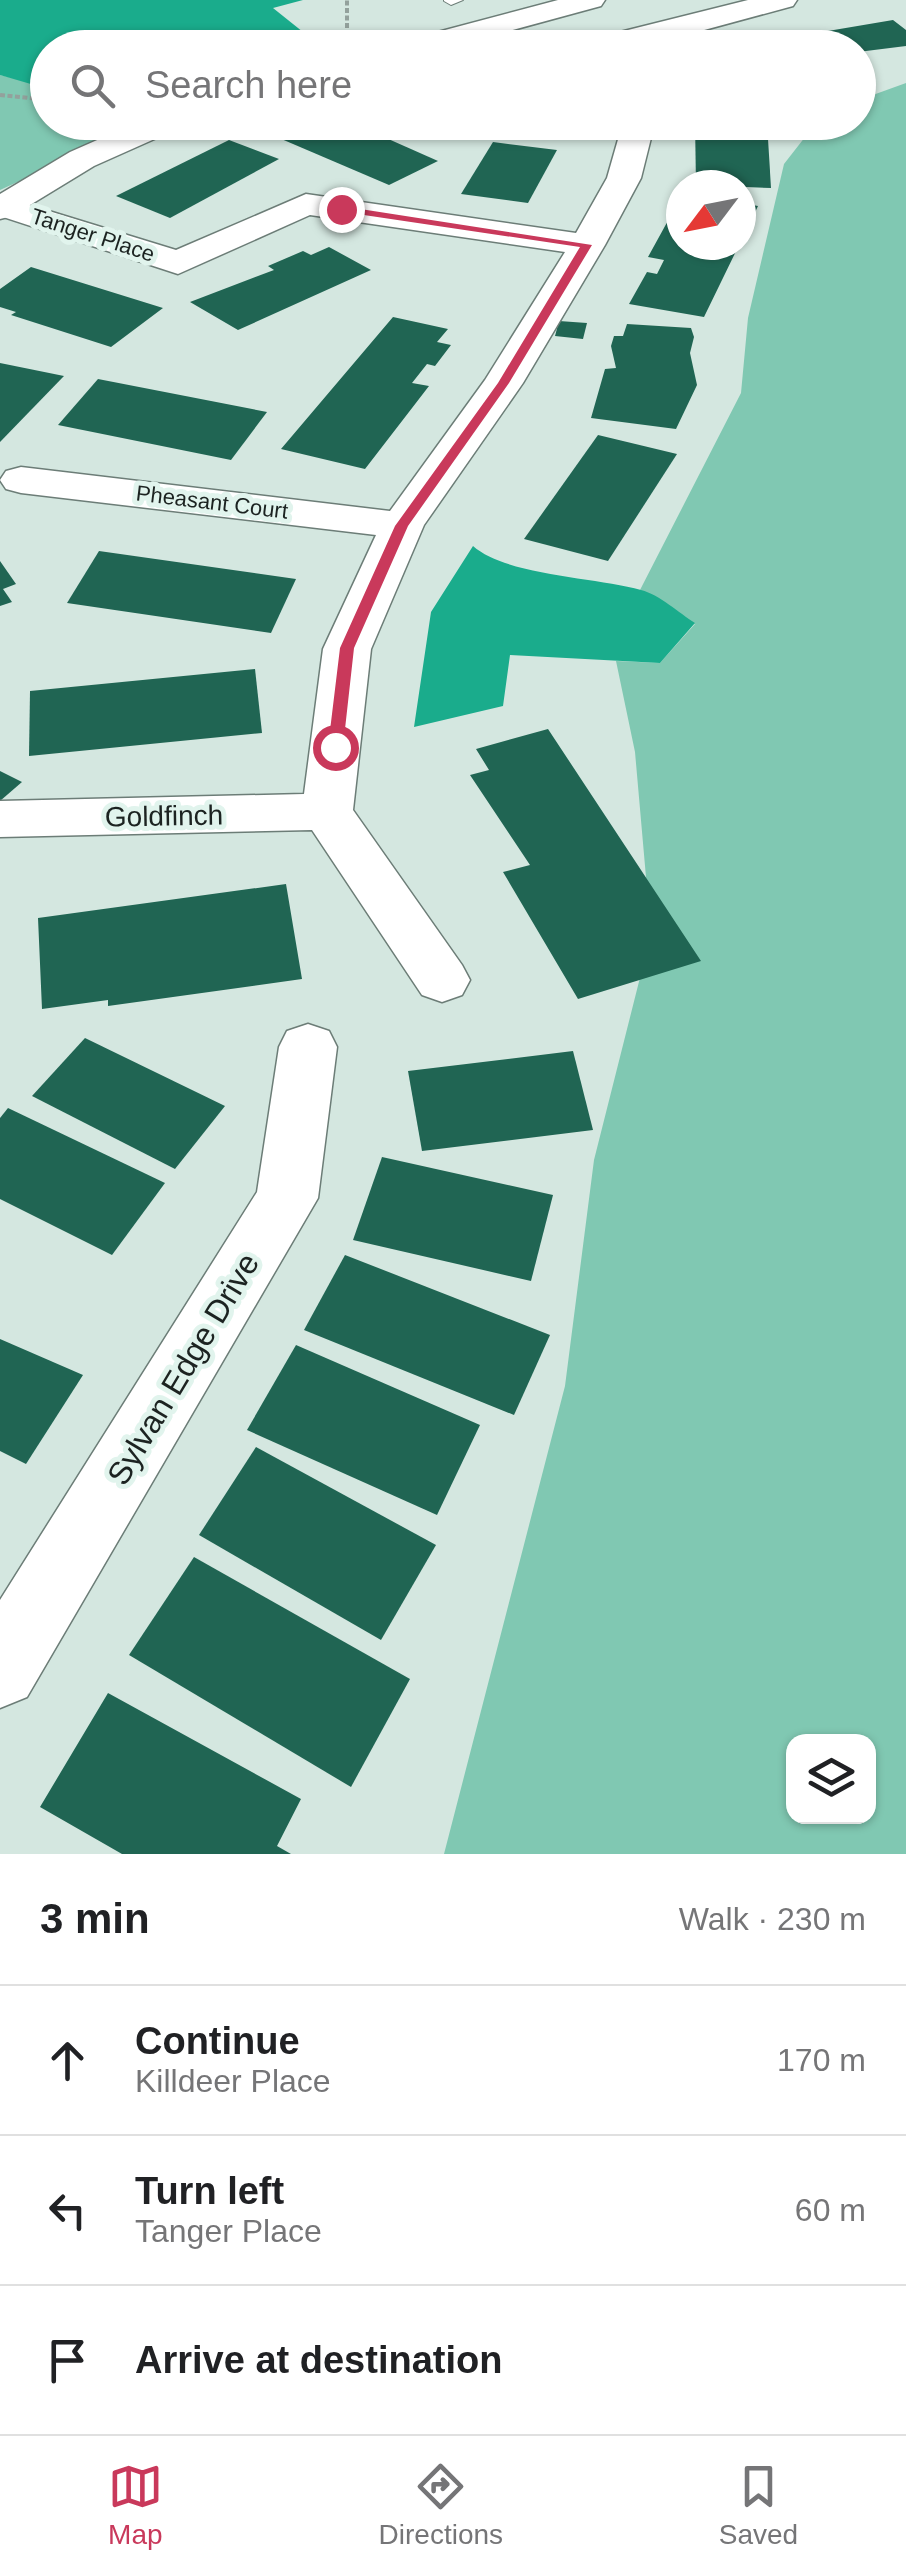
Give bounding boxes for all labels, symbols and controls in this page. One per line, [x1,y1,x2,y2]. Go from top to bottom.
search box [30,30,876,140]
icon: search [65,58,120,113]
text: Search here [145,64,352,106]
north arrow [666,170,756,260]
route end [319,187,365,233]
street label: Tanger Place [28,203,158,267]
street label: Pheasant Court [135,480,289,524]
route start [313,725,359,771]
street label: Goldfinch [105,799,223,833]
street label: Sylvan Edge Drive [100,1247,266,1491]
map controls [786,1734,876,1824]
button: layers [786,1734,876,1824]
text: 3 min [40,1895,150,1942]
text: Walk · 230 m [679,1901,866,1937]
text: Continue [135,2020,300,2062]
icon: ahead [40,2033,95,2088]
text: 170 m [777,2042,866,2078]
text: Killdeer Place [135,2063,331,2099]
text: Turn left [135,2170,284,2212]
icon: left [40,2183,95,2238]
text: 60 m [795,2192,866,2228]
text: Tanger Place [135,2213,322,2249]
icon: arrive [40,2333,95,2388]
text: Arrive at destination [135,2339,502,2381]
tab: Map [108,2459,163,2551]
tab: Directions [379,2459,503,2551]
tab: Saved [719,2459,798,2551]

